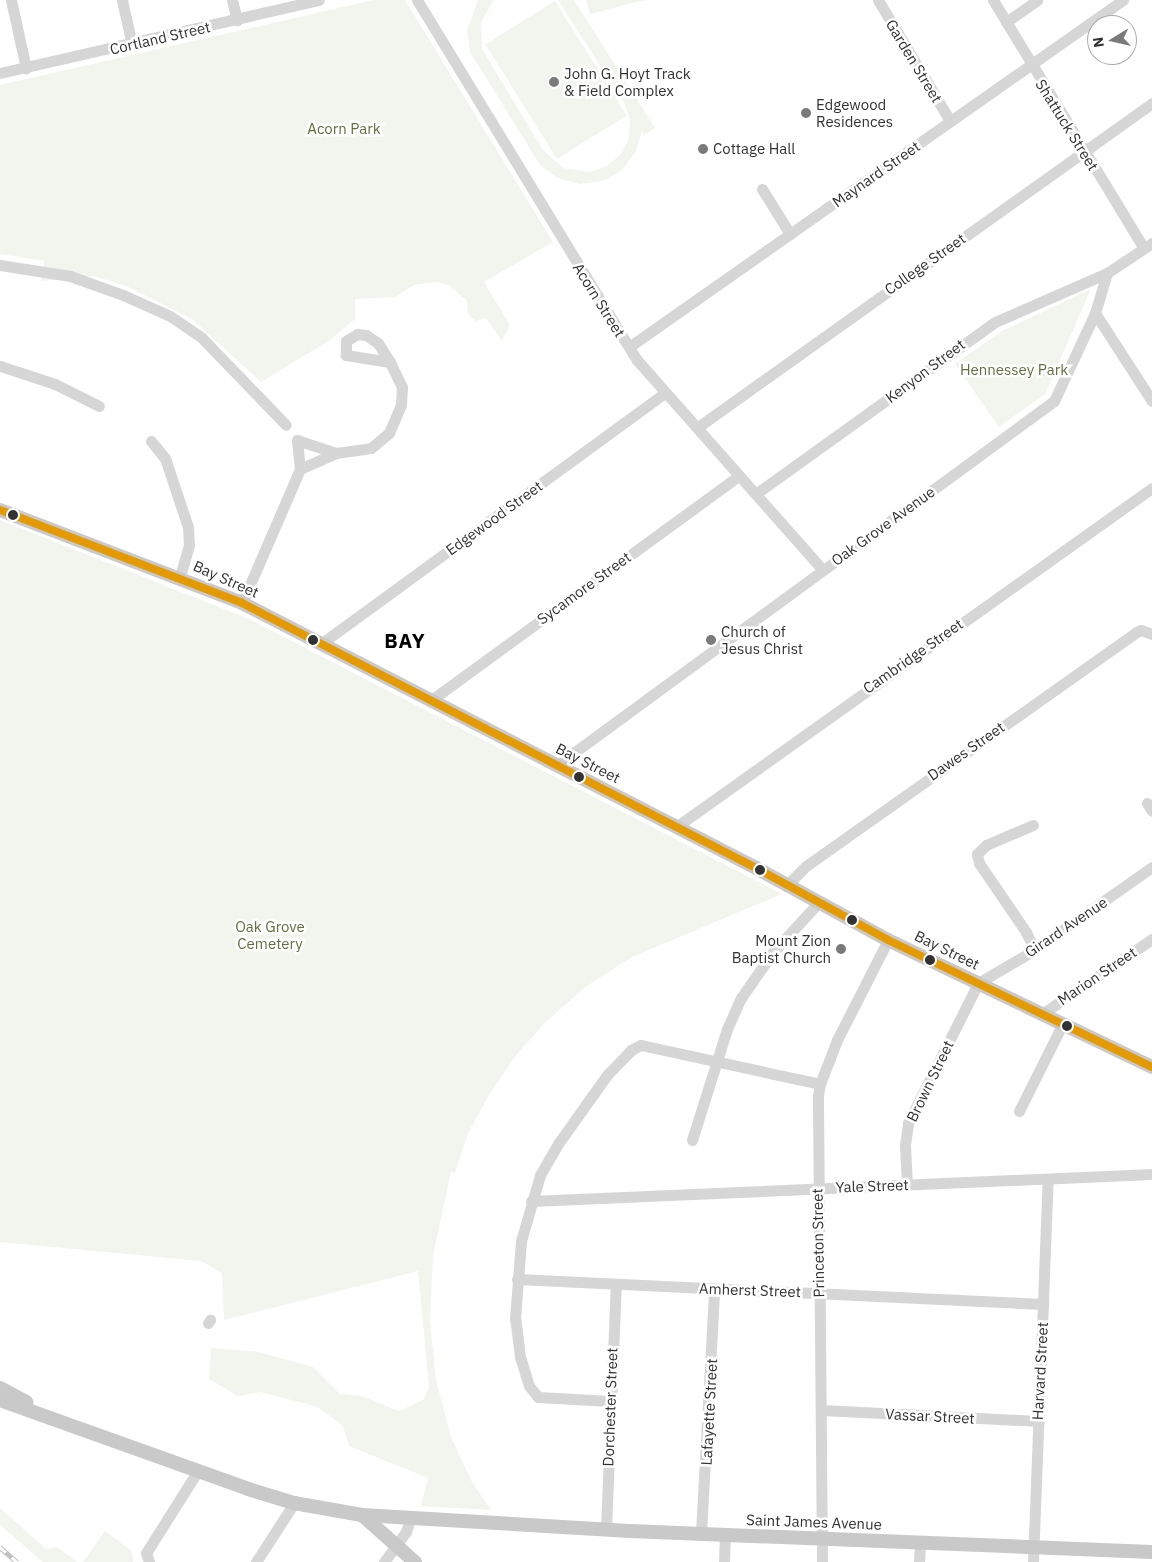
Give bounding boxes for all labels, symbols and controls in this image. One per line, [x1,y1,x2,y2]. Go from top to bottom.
north arrow [1087,15,1137,65]
street label: Garden Street [882,16,946,106]
street label: Cortland Street [108,18,212,58]
text: N [1088,36,1108,49]
place label: John G. Hoyt Track & Field Complex [564,64,691,99]
marker: John G. Hoyt Track & Field Complex [548,76,560,88]
street label: Shattuck Street [1032,76,1102,174]
place label: Edgewood Residences [816,95,893,130]
marker: Edgewood Residences [800,107,812,119]
park label: Acorn Park [307,120,381,138]
street label: Maynard Street [829,137,923,211]
place label: Cottage Hall [713,140,795,158]
marker: Cottage Hall [697,143,709,155]
street label: College Street [881,229,969,299]
street label: Acorn Street [569,260,629,340]
street label: Kenyon Street [882,335,968,407]
park label: Hennessey Park [960,361,1068,379]
street label: Edgewood Street [442,477,546,559]
street label: Oak Grove Avenue [828,482,938,570]
unlabelled marker [8,510,18,520]
street label: Sycamore Street [534,548,634,628]
street label: Bay Street [190,557,262,601]
street label: Cambridge Street [860,615,966,697]
place label: Church of Jesus Christ [721,622,803,657]
district label: BAY [384,628,426,652]
marker: Church of Jesus Christ [705,634,717,646]
unlabelled marker [308,635,318,645]
street label: Dawes Street [924,718,1008,784]
street label: Bay Street [553,739,623,787]
unlabelled marker [574,772,584,782]
unlabelled marker [755,865,765,875]
street label: Girard Avenue [1021,893,1111,961]
unlabelled marker [847,915,857,925]
park label: Oak Grove Cemetery [235,917,305,952]
street label: Bay Street [912,927,982,973]
place label: Mount Zion Baptist Church [732,931,831,966]
marker: Mount Zion Baptist Church [835,943,847,955]
street label: Marion Street [1054,943,1140,1009]
unlabelled marker [925,955,935,965]
unlabelled marker [1062,1021,1072,1031]
street label: Brown Street [903,1037,957,1125]
street label: Yale Street [835,1176,909,1196]
street label: Princeton Street [808,1188,828,1298]
street label: Amherst Street [699,1279,801,1301]
street label: Harvard Street [1028,1321,1052,1421]
street label: Dorchester Street [599,1347,621,1467]
street label: Lafayette Street [697,1358,721,1466]
street label: Vassar Street [885,1405,975,1427]
street label: Saint James Avenue [746,1511,882,1533]

